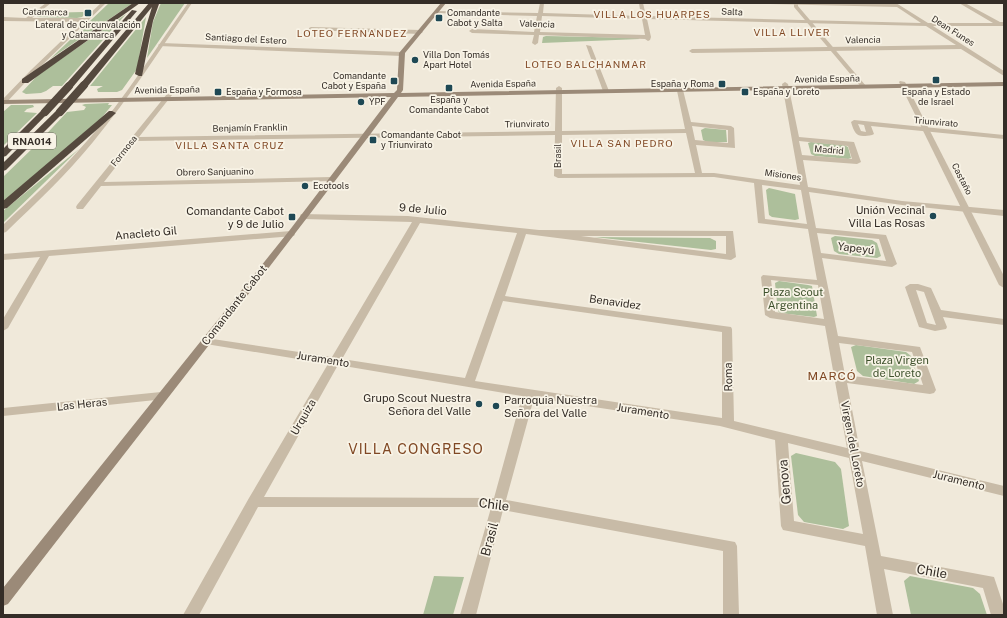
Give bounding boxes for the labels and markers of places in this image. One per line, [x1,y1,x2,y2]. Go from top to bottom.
place label: Comandante Cabot y Salta [447,7,503,28]
marker: Lateral de Circunvalación y Catamarca [83,8,93,18]
marker: Comandante Cabot y Salta [434,13,444,23]
place label: Lateral de Circunvalación y Catamarca [35,19,141,40]
place label: Villa Don Tomás Apart Hotel [423,49,490,70]
marker: Villa Don Tomás Apart Hotel [410,55,420,65]
place label: Comandante Cabot y España [322,70,386,91]
marker: España y Estado de Israel [931,75,941,85]
marker: Comandante Cabot y España [389,76,399,86]
place label: España y Roma [651,78,714,89]
marker: España y Roma [717,79,727,89]
marker: España y Comandante Cabot [444,83,454,93]
place label: España y Formosa [226,86,302,97]
place label: España y Loreto [753,86,820,97]
place label: España y Estado de Israel [902,86,970,107]
marker: España y Formosa [213,87,223,97]
marker: España y Loreto [740,87,750,97]
place label: España y Comandante Cabot [409,94,490,115]
place label: YPF [369,96,386,107]
marker: YPF [356,97,366,107]
place label: Comandante Cabot y Triunvirato [381,129,462,150]
marker: Comandante Cabot y Triunvirato [368,135,378,145]
place label: Ecotools [313,180,349,191]
marker: Ecotools [300,181,310,191]
place label: Unión Vecinal Villa Las Rosas [849,204,925,229]
place label: Comandante Cabot y 9 de Julio [186,205,284,230]
marker: Unión Vecinal Villa Las Rosas [928,211,938,221]
marker: Comandante Cabot y 9 de Julio [287,212,297,222]
place label: Grupo Scout Nuestra Señora del Valle [363,392,471,417]
place label: Parroquia Nuestra Señora del Valle [504,394,597,419]
marker: Grupo Scout Nuestra Señora del Valle [474,399,484,409]
marker: Parroquia Nuestra Señora del Valle [491,401,501,411]

